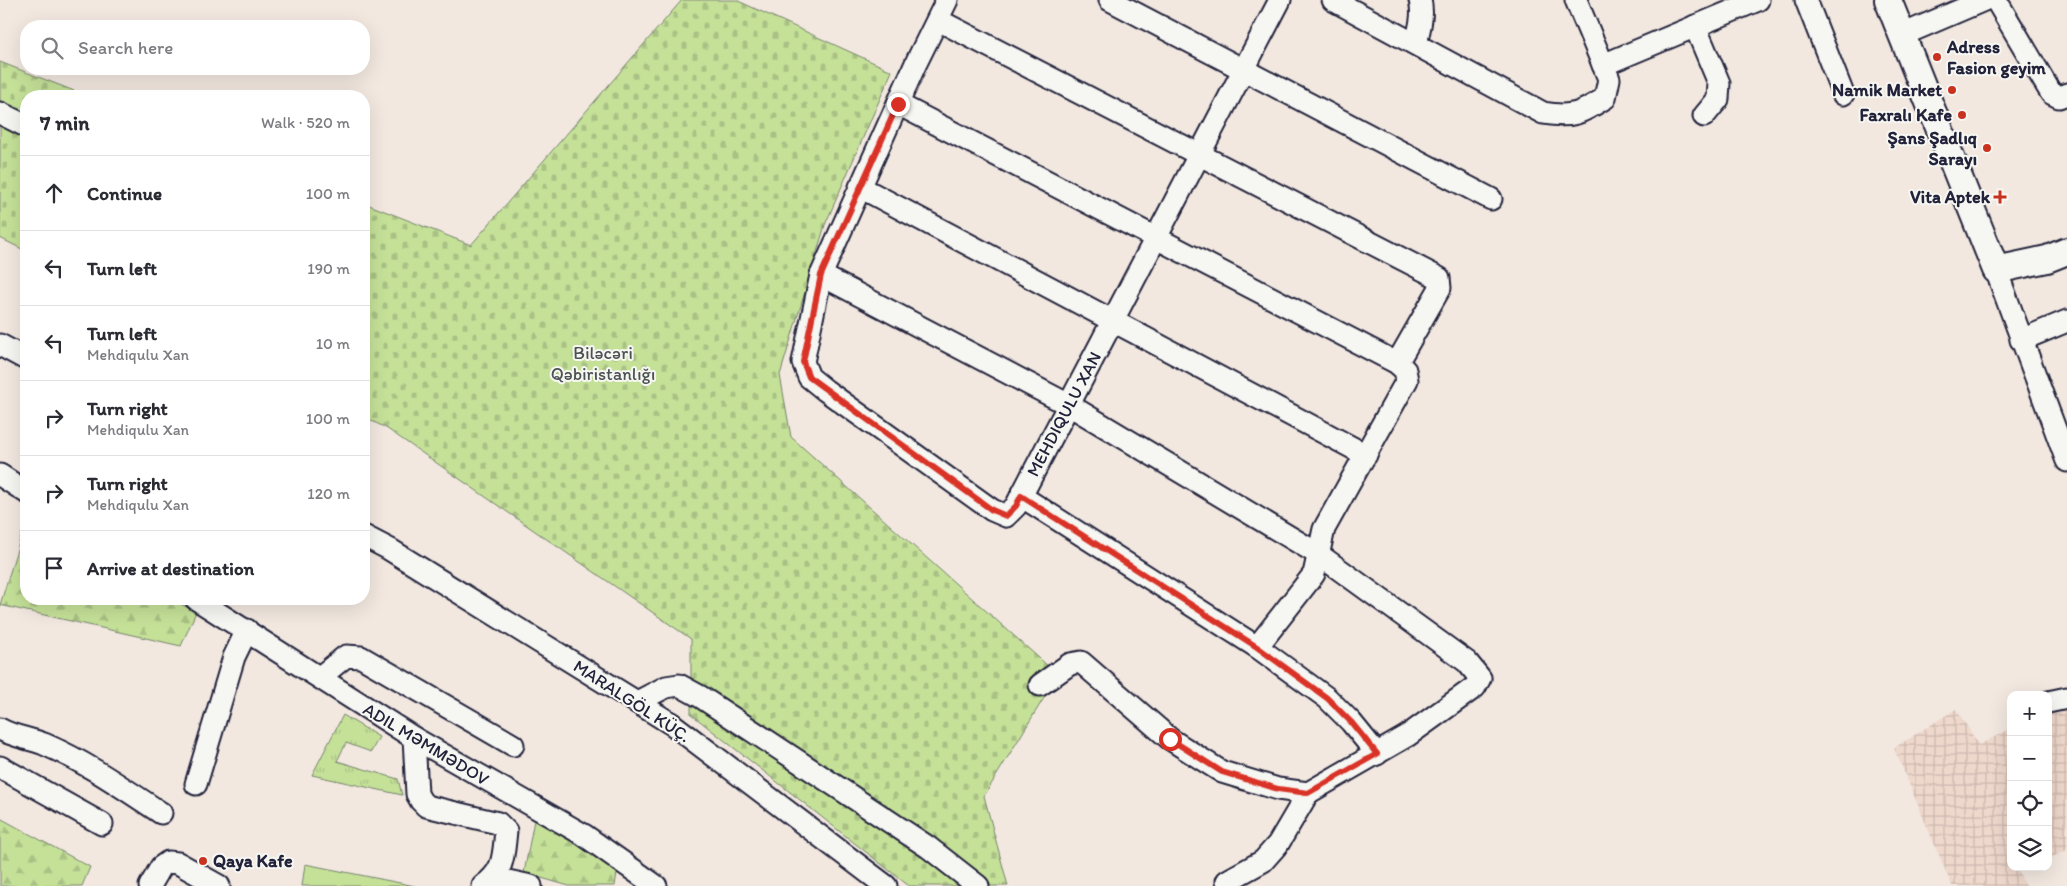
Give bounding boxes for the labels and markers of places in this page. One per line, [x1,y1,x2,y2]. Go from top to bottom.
place label: Adress Fasion geyim [1946,36,2046,79]
marker: Adress Fasion geyim [1931,51,1943,63]
place label: Namik Market [1832,79,1942,101]
marker: Namik Market [1946,84,1958,96]
place label: Faxralı Kafe [1860,104,1952,126]
marker: Faxralı Kafe [1956,109,1968,121]
place label: Şans Şadlıq Sarayı [1888,127,1977,170]
marker: Şans Şadlıq Sarayı [1981,142,1993,154]
place label: Vita Aptek [1910,186,1991,208]
marker: Vita Aptek [1994,191,2006,203]
place label: Qaya Kafe [213,850,293,872]
marker: Qaya Kafe [197,855,209,867]

